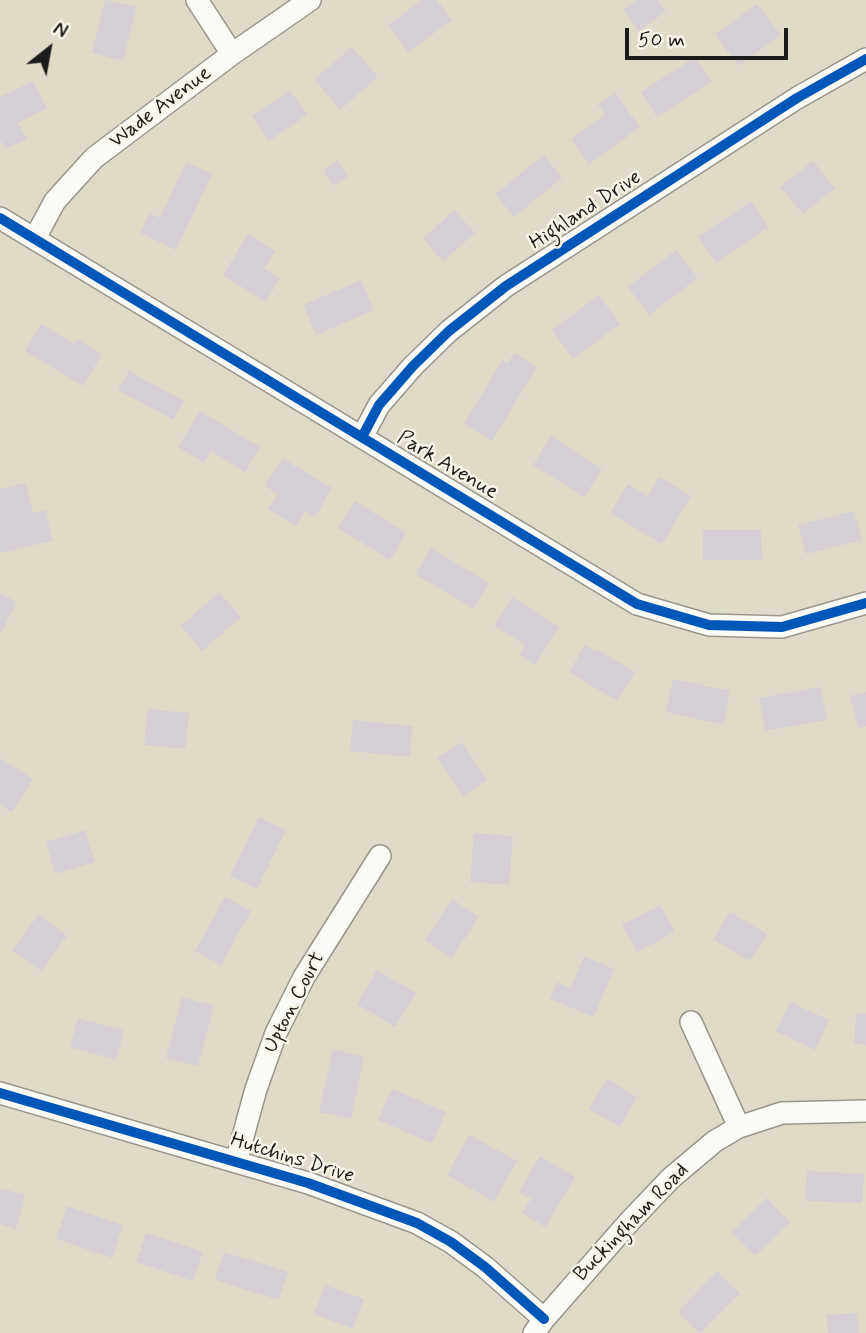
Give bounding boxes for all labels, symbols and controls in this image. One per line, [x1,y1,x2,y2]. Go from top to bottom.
north arrow [14,14,84,84]
scale bar [628,14,791,58]
text: N [48,17,72,45]
text: 50 m [638,26,685,54]
street label: Wade Avenue [105,61,217,155]
street label: Highland Drive [526,166,646,256]
street label: Park Avenue [392,426,502,506]
street label: Upton Court [259,948,331,1058]
street label: Hutchins Drive [227,1128,357,1190]
street label: Buckingham Road [569,1159,695,1287]

